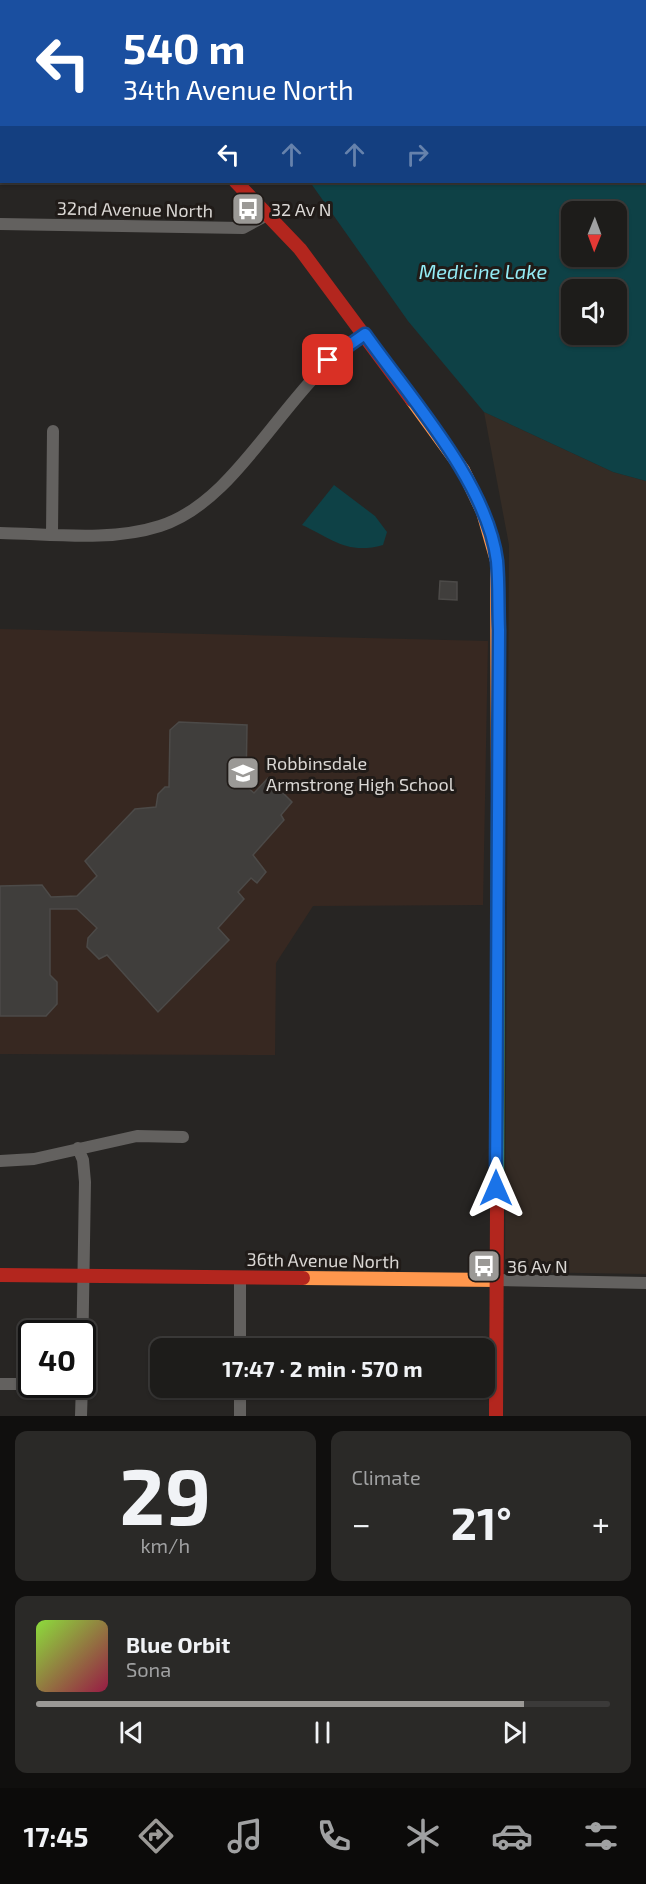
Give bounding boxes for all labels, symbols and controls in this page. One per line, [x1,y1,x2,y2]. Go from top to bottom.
text: 540 m [123,22,246,72]
icon: left [24,24,102,102]
text: 34th Avenue North [123,73,354,105]
icon: left [212,138,245,171]
icon: ahead [275,138,308,171]
icon: ahead [338,138,371,171]
icon: right [401,138,434,171]
bus stop icon: 32 Av N [230,191,266,227]
street label: 32nd Avenue North [57,197,213,221]
place label: 32 Av N [271,198,331,220]
north arrow [561,201,627,267]
map controls [561,201,627,345]
water label: Medicine Lake [419,259,548,283]
button: sound [561,279,627,345]
pin [302,334,353,385]
icon: arrive [311,343,344,376]
place label: Robbinsdale Armstrong High School [266,752,455,795]
school or university icon: Robbinsdale Armstrong High School [225,755,261,791]
position arrow [464,1156,528,1220]
street label: 36th Avenue North [246,1248,400,1272]
bus stop icon: 36 Av N [466,1248,502,1284]
place label: 36 Av N [507,1255,568,1277]
speed limit sign: 40 [18,1320,96,1398]
text: 17:47 · 2 min · 570 m [222,1355,423,1381]
text: 29 [120,1447,211,1541]
text: Climate [352,1465,421,1489]
text: 21° [451,1495,512,1549]
text: − [352,1503,371,1543]
text: + [592,1503,610,1543]
text: km/h [140,1533,190,1557]
text: Blue Orbit [126,1631,230,1657]
text: Sona [126,1657,171,1681]
icon: previous [115,1716,148,1749]
icon: pause [306,1716,339,1749]
icon: next [498,1716,531,1749]
icon: directions [135,1815,177,1857]
icon: music [224,1815,266,1857]
icon: phone [313,1815,355,1857]
icon: climate [402,1815,444,1857]
icon: car [491,1815,533,1857]
icon: filters [580,1815,622,1857]
text: 17:45 [24,1820,88,1852]

